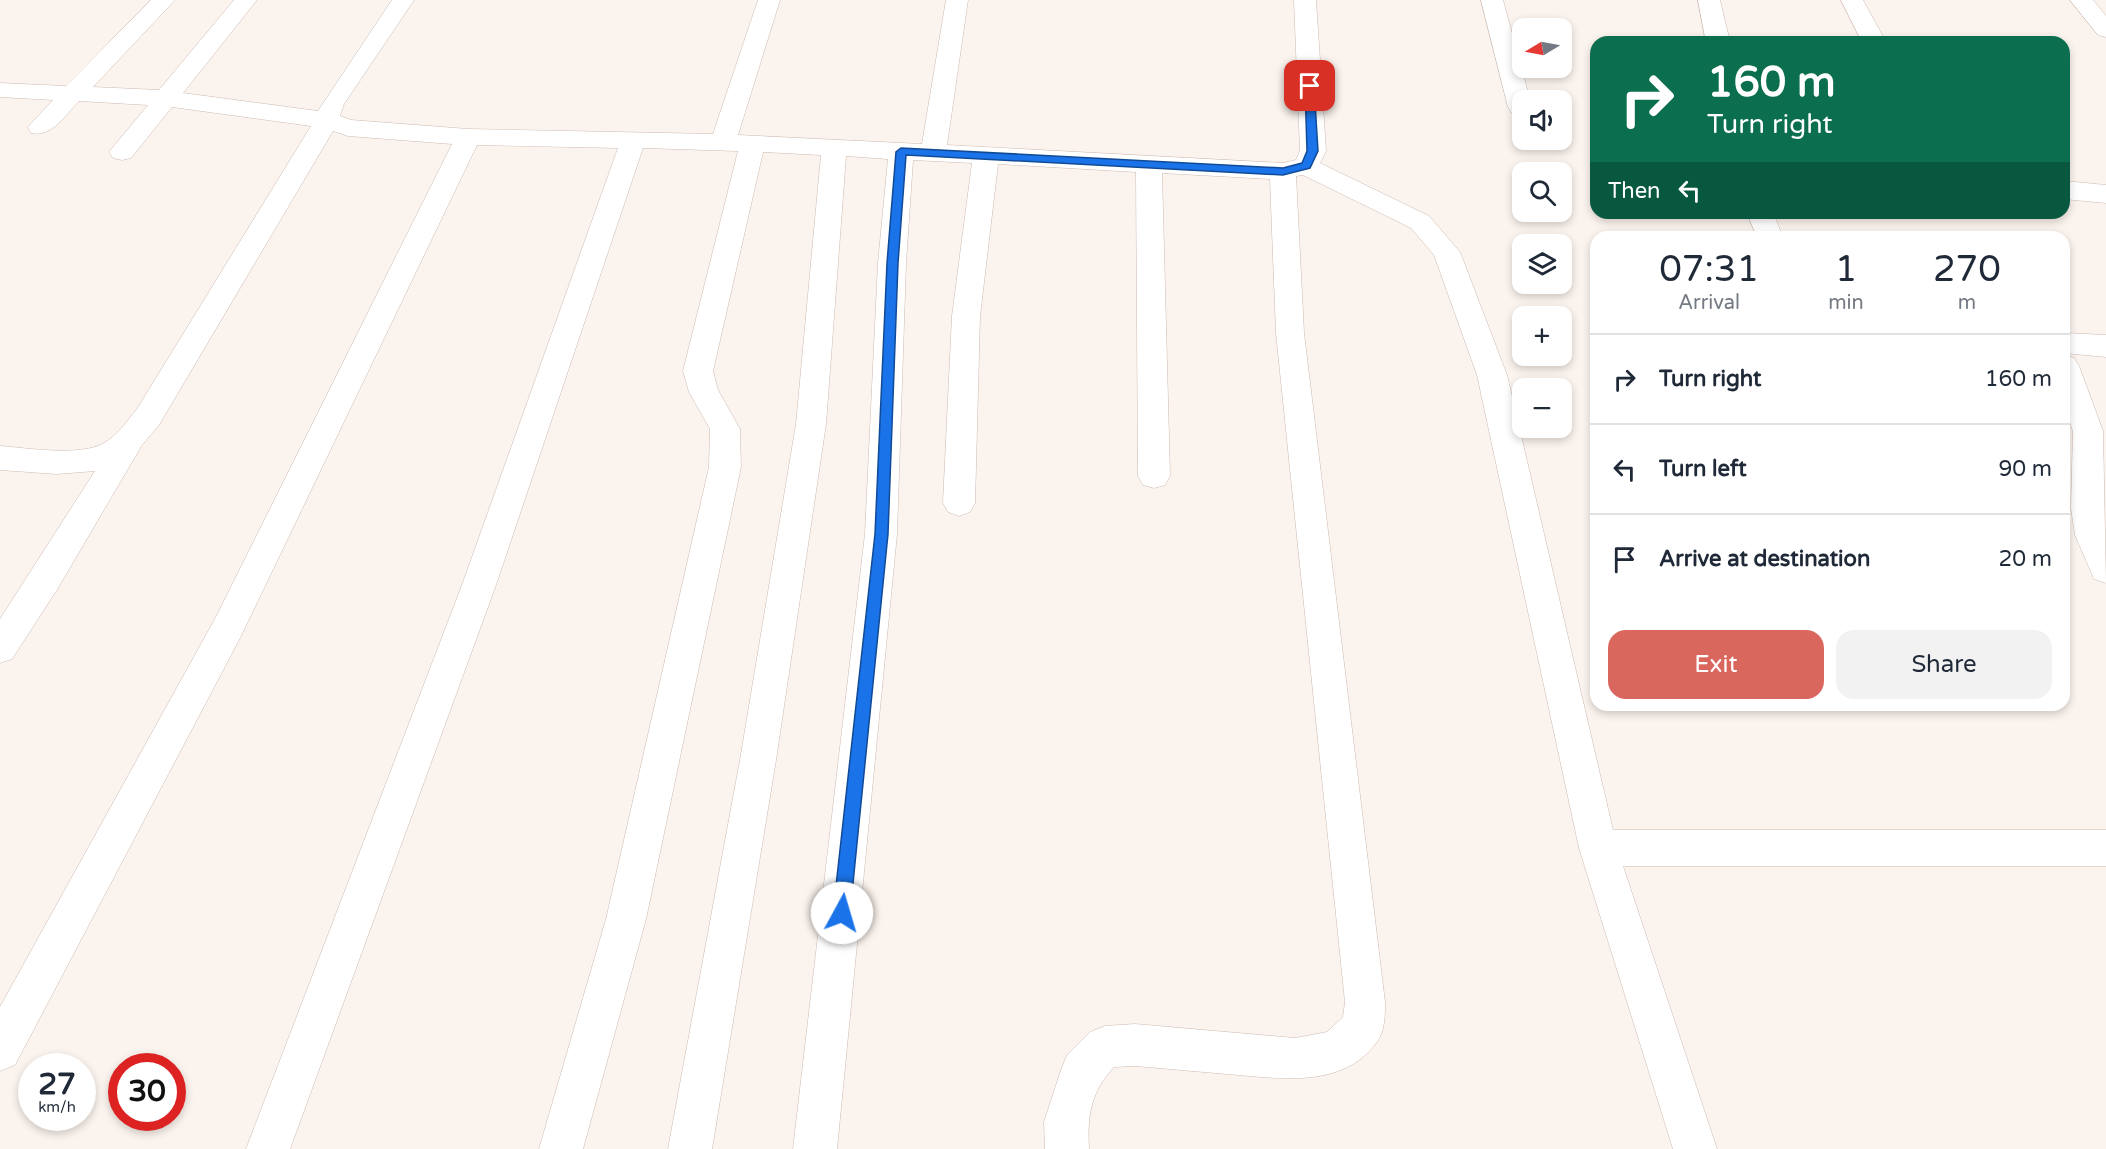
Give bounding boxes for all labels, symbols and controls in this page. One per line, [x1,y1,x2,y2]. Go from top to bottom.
north arrow [1512,18,1572,78]
map controls [1512,18,1572,438]
text: 160 m [1707,57,1836,108]
pin [1284,60,1335,111]
icon: right [1608,60,1686,138]
icon: arrive [1293,69,1326,102]
button: sound [1512,90,1572,150]
text: Turn right [1707,108,1833,141]
button: search [1512,162,1572,222]
icon: left [1673,174,1706,207]
text: Then [1608,178,1661,204]
button: layers [1512,234,1572,294]
text: 07:31 [1659,248,1759,291]
text: 1 [1835,248,1857,291]
text: 270 [1933,248,2001,291]
text: Arrival [1678,291,1740,315]
text: min [1828,291,1864,315]
text: m [1958,291,1976,315]
button: + [1512,306,1572,366]
icon: right [1608,363,1641,396]
text: Turn right [1659,366,1761,392]
text: 160 m [1985,366,2052,392]
button: − [1512,378,1572,438]
icon: left [1608,453,1641,486]
text: Turn left [1659,456,1747,482]
text: 90 m [1998,456,2052,482]
icon: arrive [1608,543,1641,576]
text: Arrive at destination [1659,546,1870,572]
text: 20 m [1998,546,2052,572]
button: Exit [1608,630,1824,699]
button: Share [1836,630,2052,699]
position arrow [810,881,874,945]
speed limit sign: 30 [108,1053,186,1131]
text: 27 [38,1066,76,1103]
text: km/h [38,1098,76,1116]

